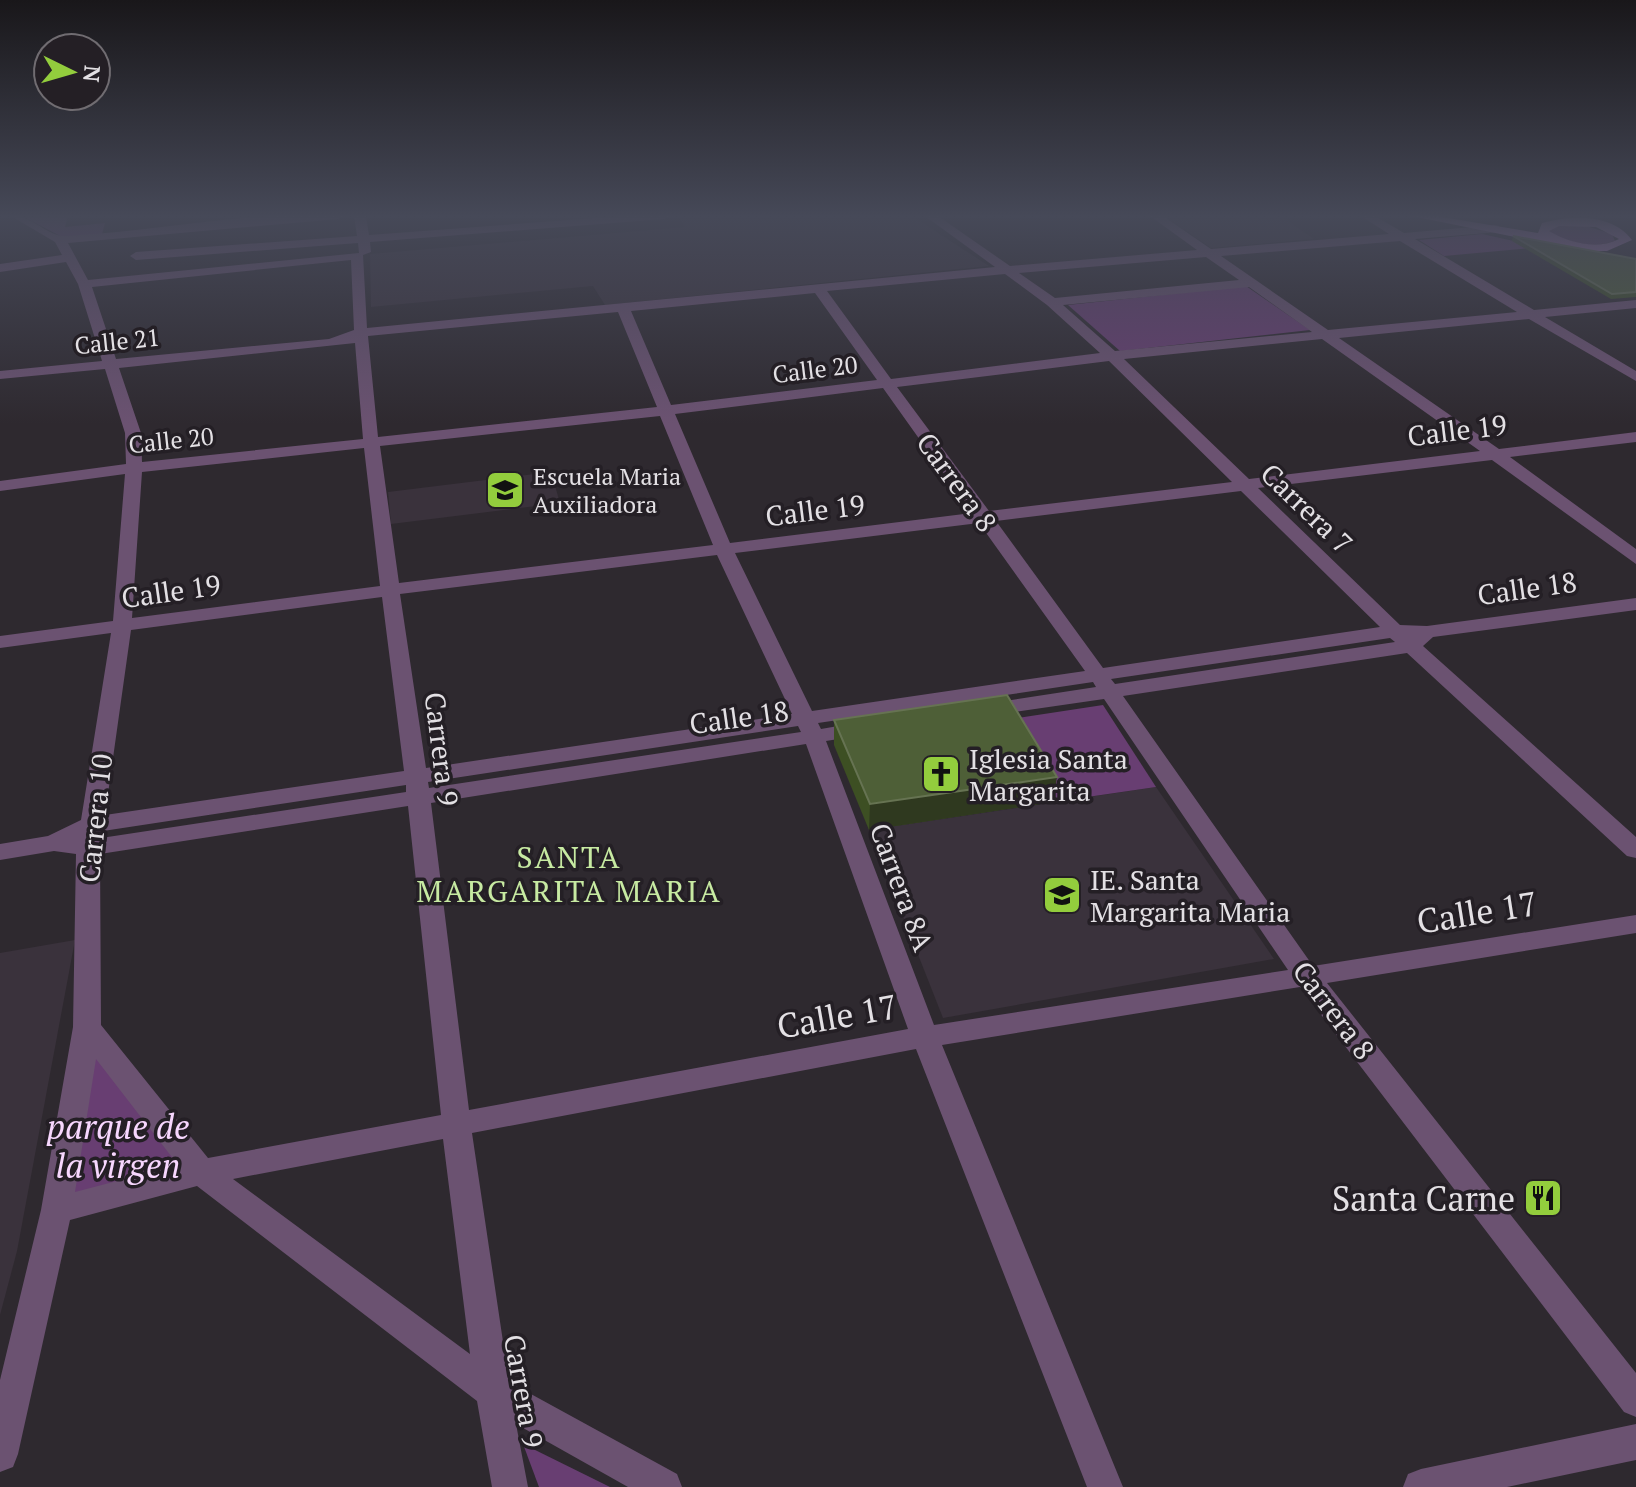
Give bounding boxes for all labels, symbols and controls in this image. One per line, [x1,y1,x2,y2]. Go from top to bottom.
north arrow [32,32,112,112]
text: N [77,64,108,84]
street label: Calle 21 [73,321,161,361]
street label: Calle 20 [771,348,859,390]
street label: Calle 19 [1405,406,1509,454]
street label: Calle 20 [127,420,215,460]
street label: Carrera 8 [908,425,1006,539]
street label: Carrera 7 [1253,455,1361,561]
place label: Escuela Maria Auxiliadora [533,460,681,520]
school or university icon: Escuela Maria Auxiliadora [484,469,526,511]
street label: Calle 19 [763,486,867,534]
street label: Calle 18 [1475,563,1579,613]
street label: Calle 19 [119,566,223,616]
street label: Carrera 9 [417,690,467,808]
street label: Calle 18 [687,692,791,742]
place label: Iglesia Santa Margarita [969,740,1128,809]
street label: Carrera 10 [70,752,120,884]
church icon: Iglesia Santa Margarita [920,753,962,795]
street label: Carrera 8A [862,818,943,957]
district label: SANTA MARGARITA MARIA [416,837,722,911]
place label: IE. Santa Margarita Maria [1090,861,1290,930]
school or university icon: IE. Santa Margarita Maria [1041,874,1083,916]
street label: Calle 17 [1414,880,1540,944]
street label: Carrera 8 [1285,953,1383,1067]
street label: Calle 17 [773,983,901,1049]
park label: parque de la virgen [47,1104,189,1188]
place label: Santa Carne [1332,1176,1515,1221]
restaurant icon: Santa Carne [1522,1177,1564,1219]
street label: Carrera 9 [496,1331,552,1451]

